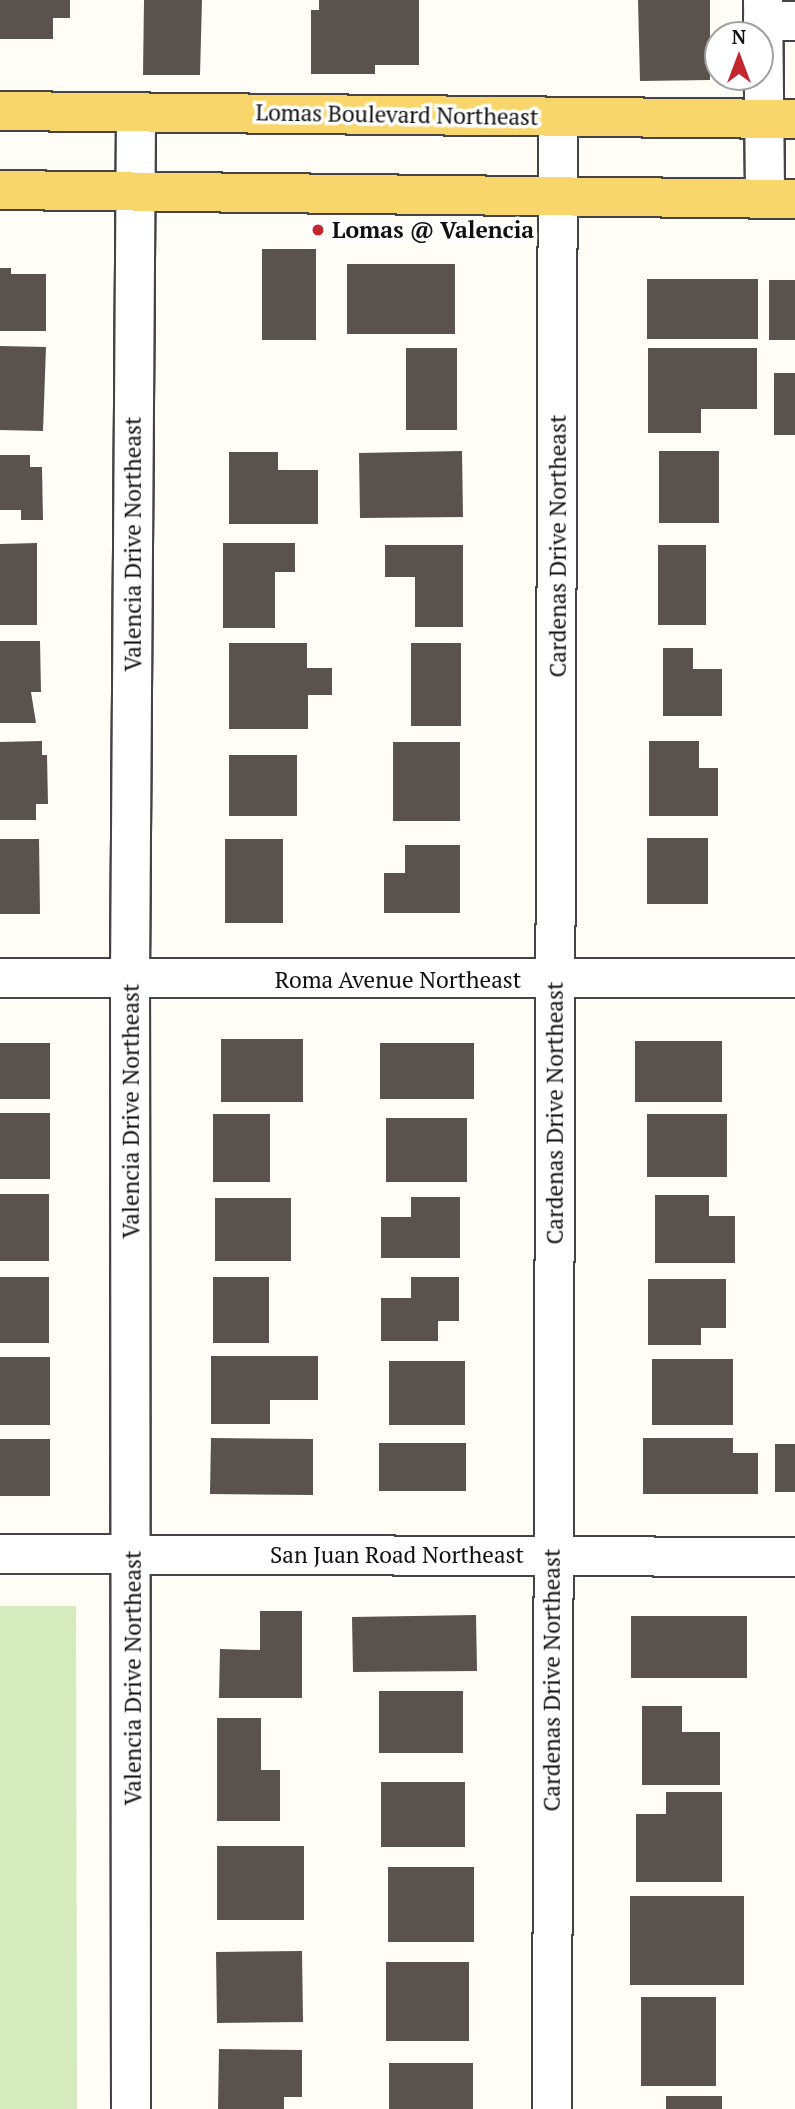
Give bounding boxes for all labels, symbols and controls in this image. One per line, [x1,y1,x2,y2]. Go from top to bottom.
north arrow [704,21,774,91]
text: N [732,24,746,49]
street label: Lomas Boulevard Northeast [255,99,539,131]
place label: Lomas @ Valencia [332,216,534,244]
marker: Lomas @ Valencia [310,222,326,238]
street label: Cardenas Drive Northeast [544,415,572,677]
street label: Valencia Drive Northeast [119,416,147,672]
street label: Roma Avenue Northeast [275,966,521,994]
street label: Cardenas Drive Northeast [541,982,569,1244]
street label: Valencia Drive Northeast [117,983,145,1239]
street label: San Juan Road Northeast [270,1541,524,1569]
street label: Cardenas Drive Northeast [538,1549,566,1811]
street label: Valencia Drive Northeast [119,1550,147,1806]

